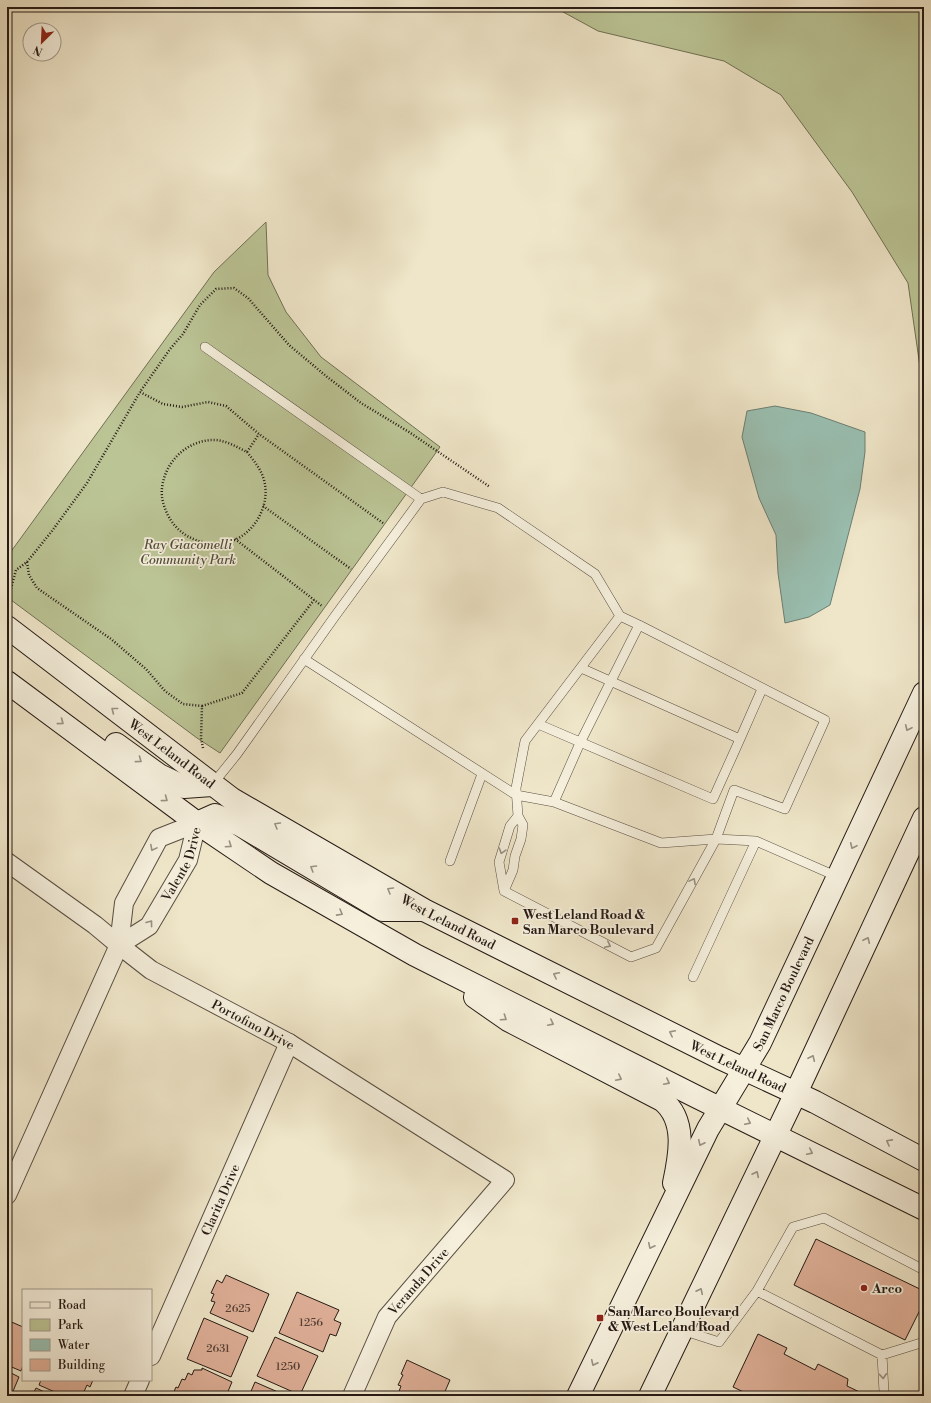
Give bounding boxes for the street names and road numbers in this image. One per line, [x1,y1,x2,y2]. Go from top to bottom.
street label: West Leland Road [125,715,218,793]
street label: Valente Drive [158,825,205,905]
street label: West Leland Road [397,891,498,954]
street label: San Marco Boulevard [750,934,818,1054]
street label: Portofino Drive [209,997,298,1054]
street label: West Leland Road [686,1037,789,1097]
street label: Clarita Drive [198,1161,244,1238]
street label: Veranda Drive [384,1244,453,1320]

